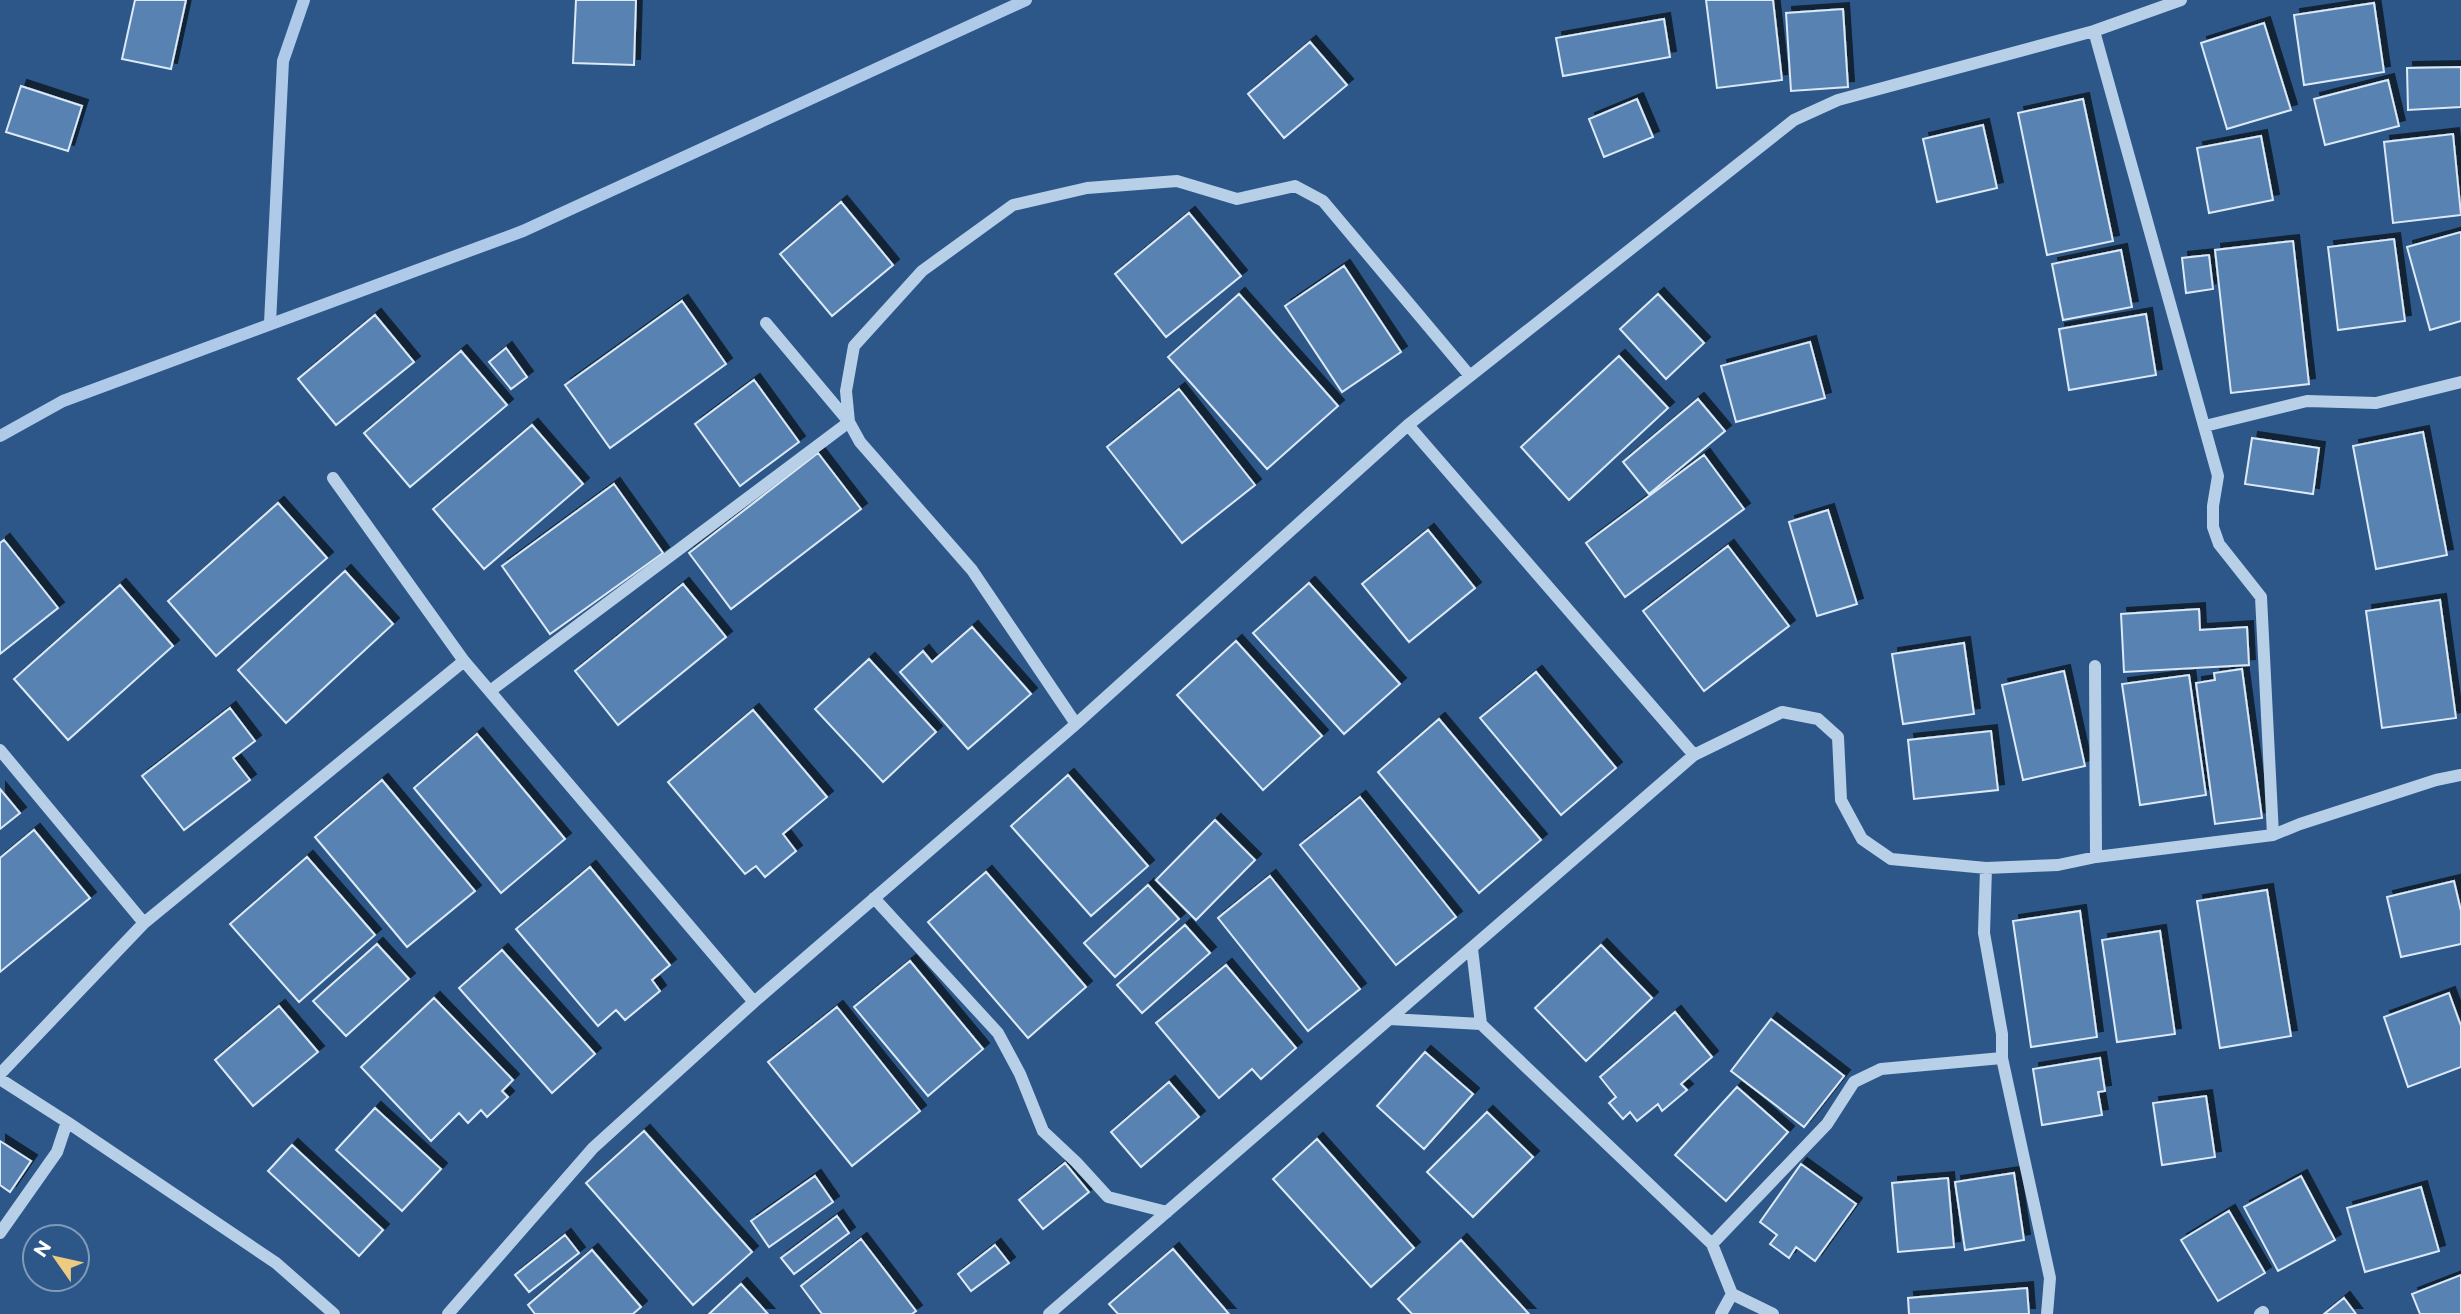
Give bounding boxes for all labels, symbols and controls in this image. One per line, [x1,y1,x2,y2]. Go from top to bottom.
north arrow [21,1223,91,1293]
text: N [28,1236,56,1262]

